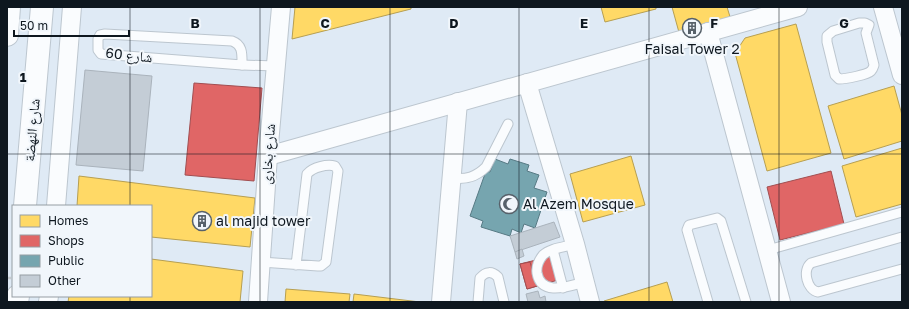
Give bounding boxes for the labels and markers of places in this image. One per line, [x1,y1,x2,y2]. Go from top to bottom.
building icon: Faisal Tower 2 [681,17,703,39]
place label: Faisal Tower 2 [644,40,740,57]
mosque icon: Al Azem Mosque [498,193,520,215]
place label: Al Azem Mosque [523,195,634,212]
building icon: al majid tower [191,210,213,232]
place label: al majid tower [216,212,311,229]

